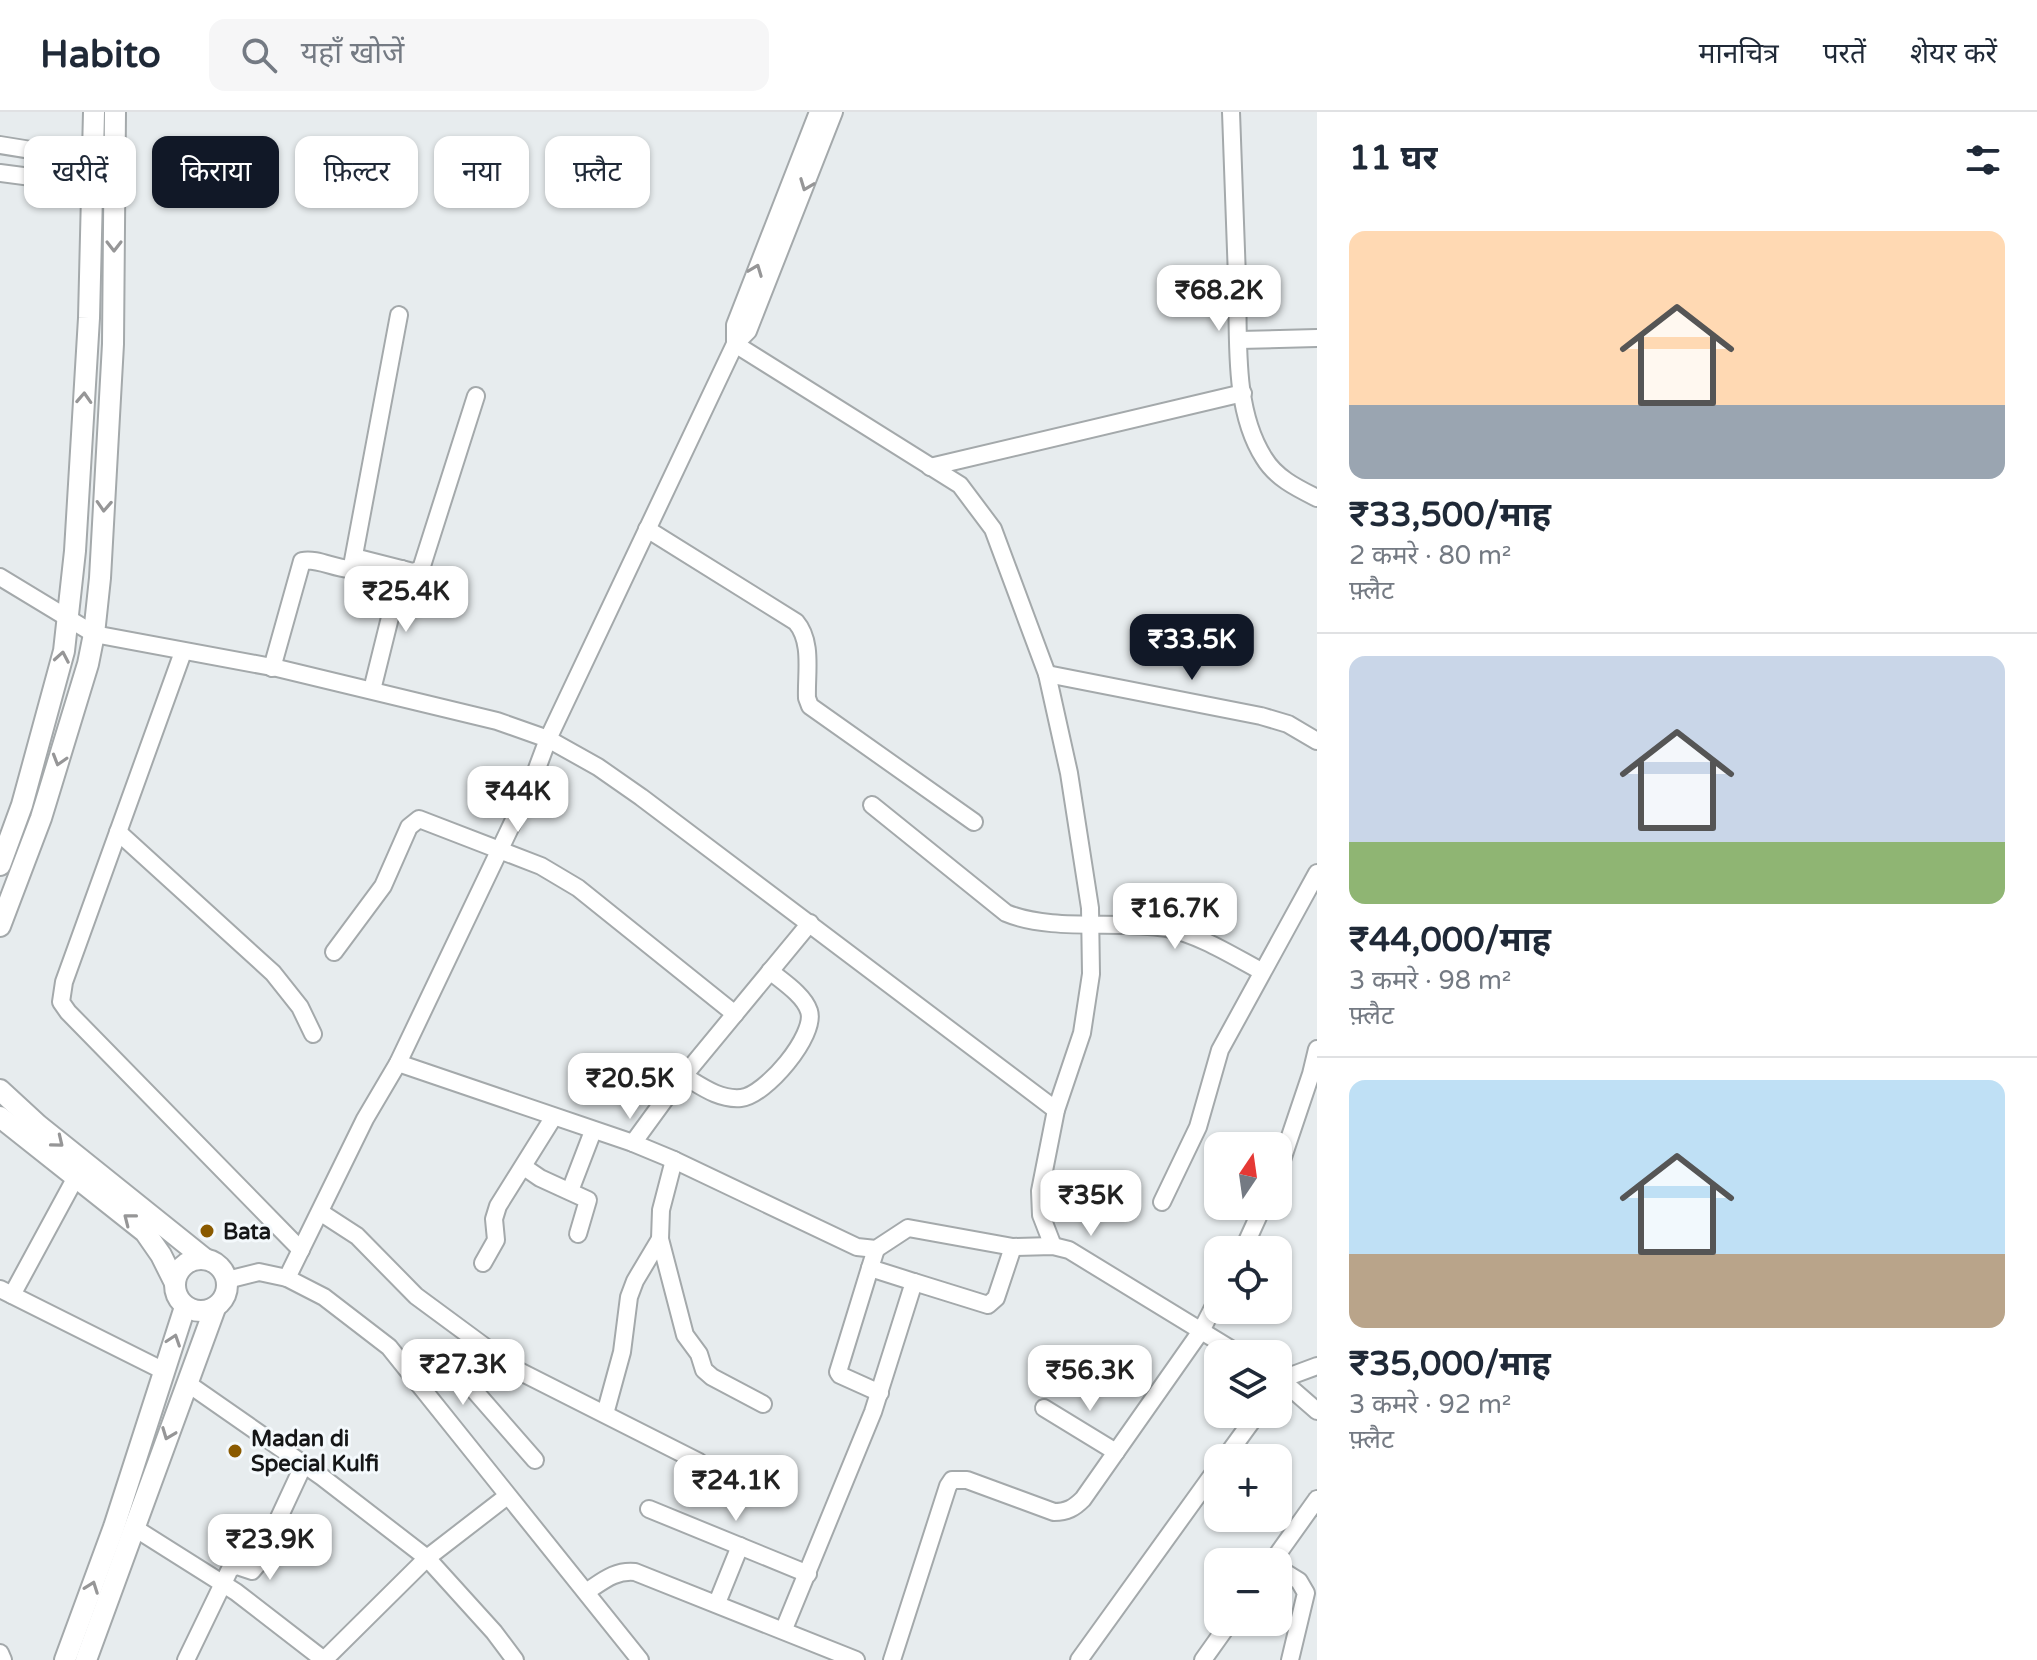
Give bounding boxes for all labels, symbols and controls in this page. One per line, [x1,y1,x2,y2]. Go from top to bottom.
search box [209,19,769,91]
text: Habito [40,32,161,78]
icon: search [237,33,281,77]
text: यहाँ खोजें [301,35,404,72]
text: मानचित्र [1699,37,1779,71]
text: परतें [1823,37,1866,71]
text: शेयर करें [1910,37,1997,71]
chip: खरीदें [24,136,136,208]
chip: किराया [152,136,279,208]
chip: फ़िल्टर [295,136,418,208]
chip: नया [434,136,529,208]
chip: फ़्लैट [545,136,650,208]
text: 11 घर [1349,138,1438,179]
icon: filters [1961,138,2005,182]
one-way arrow [800,177,816,191]
one-way arrow [105,240,123,253]
one-way arrow [746,264,763,278]
pin: ₹68.2K [1154,265,1284,333]
text: ₹68.2K [1175,275,1263,306]
icon: home [1605,283,1749,427]
one-way arrow [75,391,92,404]
text: ₹33,500/माह [1349,495,1551,536]
one-way arrow [96,500,113,513]
text: 2 कमरे · 80 m² [1349,540,1511,571]
pin: ₹25.4K [341,566,471,634]
text: फ़्लैट [1349,575,1394,606]
text: ₹25.4K [362,576,450,607]
pin: ₹33.5K [1127,614,1257,682]
text: ₹33.5K [1148,624,1236,655]
one-way arrow [53,650,70,663]
icon: home [1605,708,1749,852]
one-way arrow [52,753,68,767]
pin: ₹44K [471,766,565,834]
text: ₹44K [485,776,551,807]
pin: ₹16.7K [1110,883,1240,951]
text: ₹16.7K [1131,893,1219,924]
text: ₹44,000/माह [1349,920,1551,961]
text: 3 कमरे · 98 m² [1349,965,1511,996]
text: फ़्लैट [1349,1000,1394,1031]
pin: ₹20.5K [565,1053,695,1121]
text: ₹20.5K [586,1063,674,1094]
one-way arrow [49,1132,64,1146]
north arrow [1204,1132,1292,1220]
map controls [1204,1132,1292,1636]
icon: home [1605,1132,1749,1276]
pin: ₹35K [1044,1170,1138,1238]
text: ₹35K [1058,1180,1124,1211]
one-way arrow [124,1214,138,1229]
place label: Bata [223,1219,271,1245]
marker: Bata [198,1222,216,1240]
button: locate [1204,1236,1292,1324]
one-way arrow [165,1334,181,1348]
pin: ₹27.3K [398,1339,528,1407]
button: layers [1204,1340,1292,1428]
text: ₹35,000/माह [1349,1344,1551,1385]
pin: ₹56.3K [1025,1345,1155,1413]
text: ₹27.3K [419,1349,507,1380]
text: ₹56.3K [1046,1355,1134,1386]
text: 3 कमरे · 92 m² [1349,1389,1511,1420]
text: फ़्लैट [1349,1424,1394,1455]
one-way arrow [161,1426,178,1440]
place label: Madan di Special Kulfi [251,1426,379,1477]
marker: Madan di Special Kulfi [226,1442,244,1460]
button: + [1204,1444,1292,1532]
pin: ₹24.1K [671,1455,801,1523]
text: ₹24.1K [692,1465,780,1496]
pin: ₹23.9K [205,1514,335,1582]
text: ₹23.9K [226,1524,314,1555]
button: − [1204,1548,1292,1636]
one-way arrow [82,1581,99,1595]

